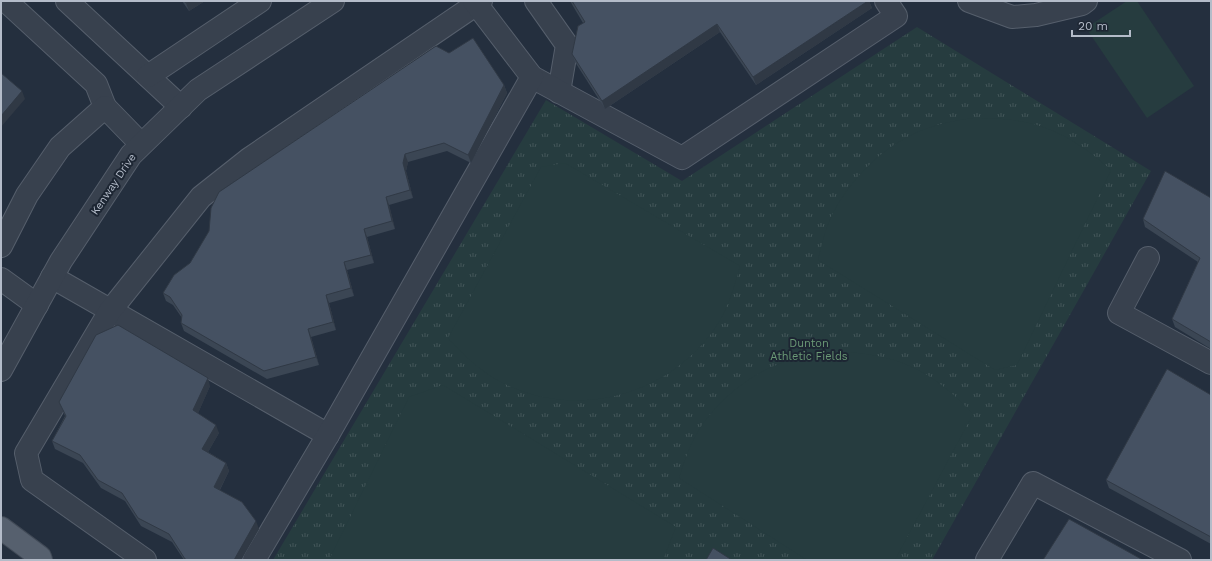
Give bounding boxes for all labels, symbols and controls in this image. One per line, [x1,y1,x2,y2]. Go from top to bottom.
scale bar [1072,12,1130,38]
text: 20 m [1078,19,1108,33]
street label: Kenway Drive [88,151,139,217]
park label: Dunton Athletic Fields [770,337,848,363]

